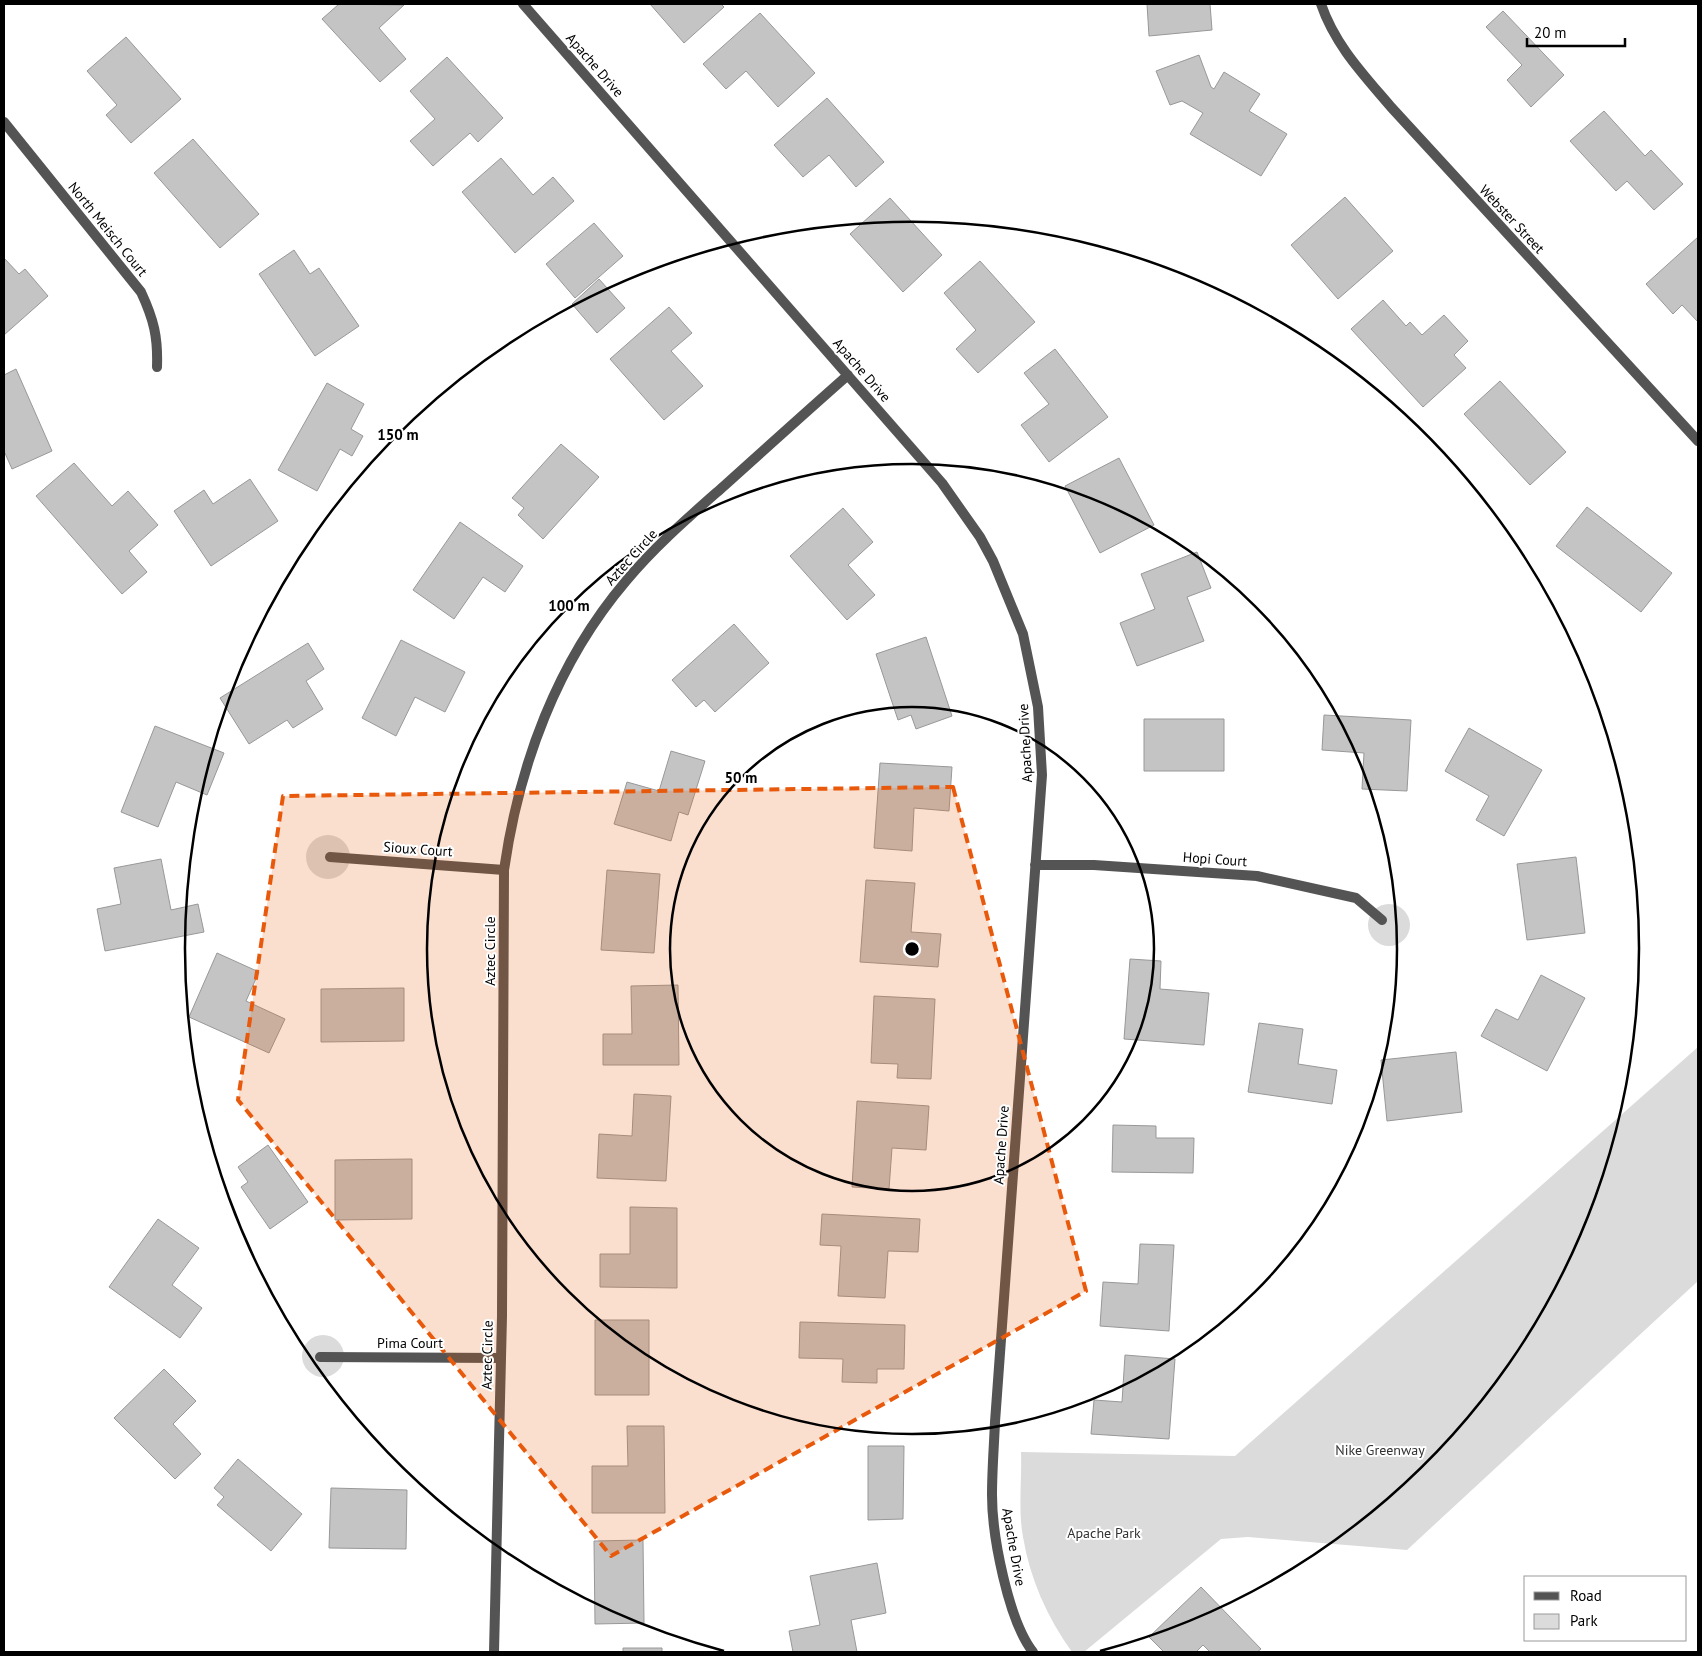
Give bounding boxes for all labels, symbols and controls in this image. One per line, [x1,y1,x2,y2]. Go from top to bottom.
scale bar [1527,15,1624,47]
text: 20 m [1534,23,1567,42]
street label: Apache Drive [562,29,628,101]
street label: North Meisch Court [64,178,152,280]
street label: Webster Street [1476,181,1549,257]
street label: Apache Drive [829,334,895,406]
text: 150 m [377,425,419,444]
street label: Aztec Circle [601,525,661,589]
text: 100 m [548,596,590,615]
street label: Apache Drive [1014,703,1036,783]
text: 50 m [725,768,757,787]
street label: Sioux Court [383,838,453,860]
street label: Hopi Court [1182,848,1248,870]
street label: Aztec Circle [481,916,499,986]
centre of rings [903,940,921,958]
street label: Apache Drive [989,1105,1013,1185]
street label: Aztec Circle [477,1320,497,1390]
street label: Pima Court [377,1334,443,1352]
park label: Nike Greenway [1335,1441,1425,1459]
street label: Apache Drive [998,1507,1030,1587]
park label: Apache Park [1067,1524,1141,1542]
legend [1524,1576,1687,1641]
text: Road [1570,1586,1602,1605]
text: Park [1570,1611,1598,1630]

